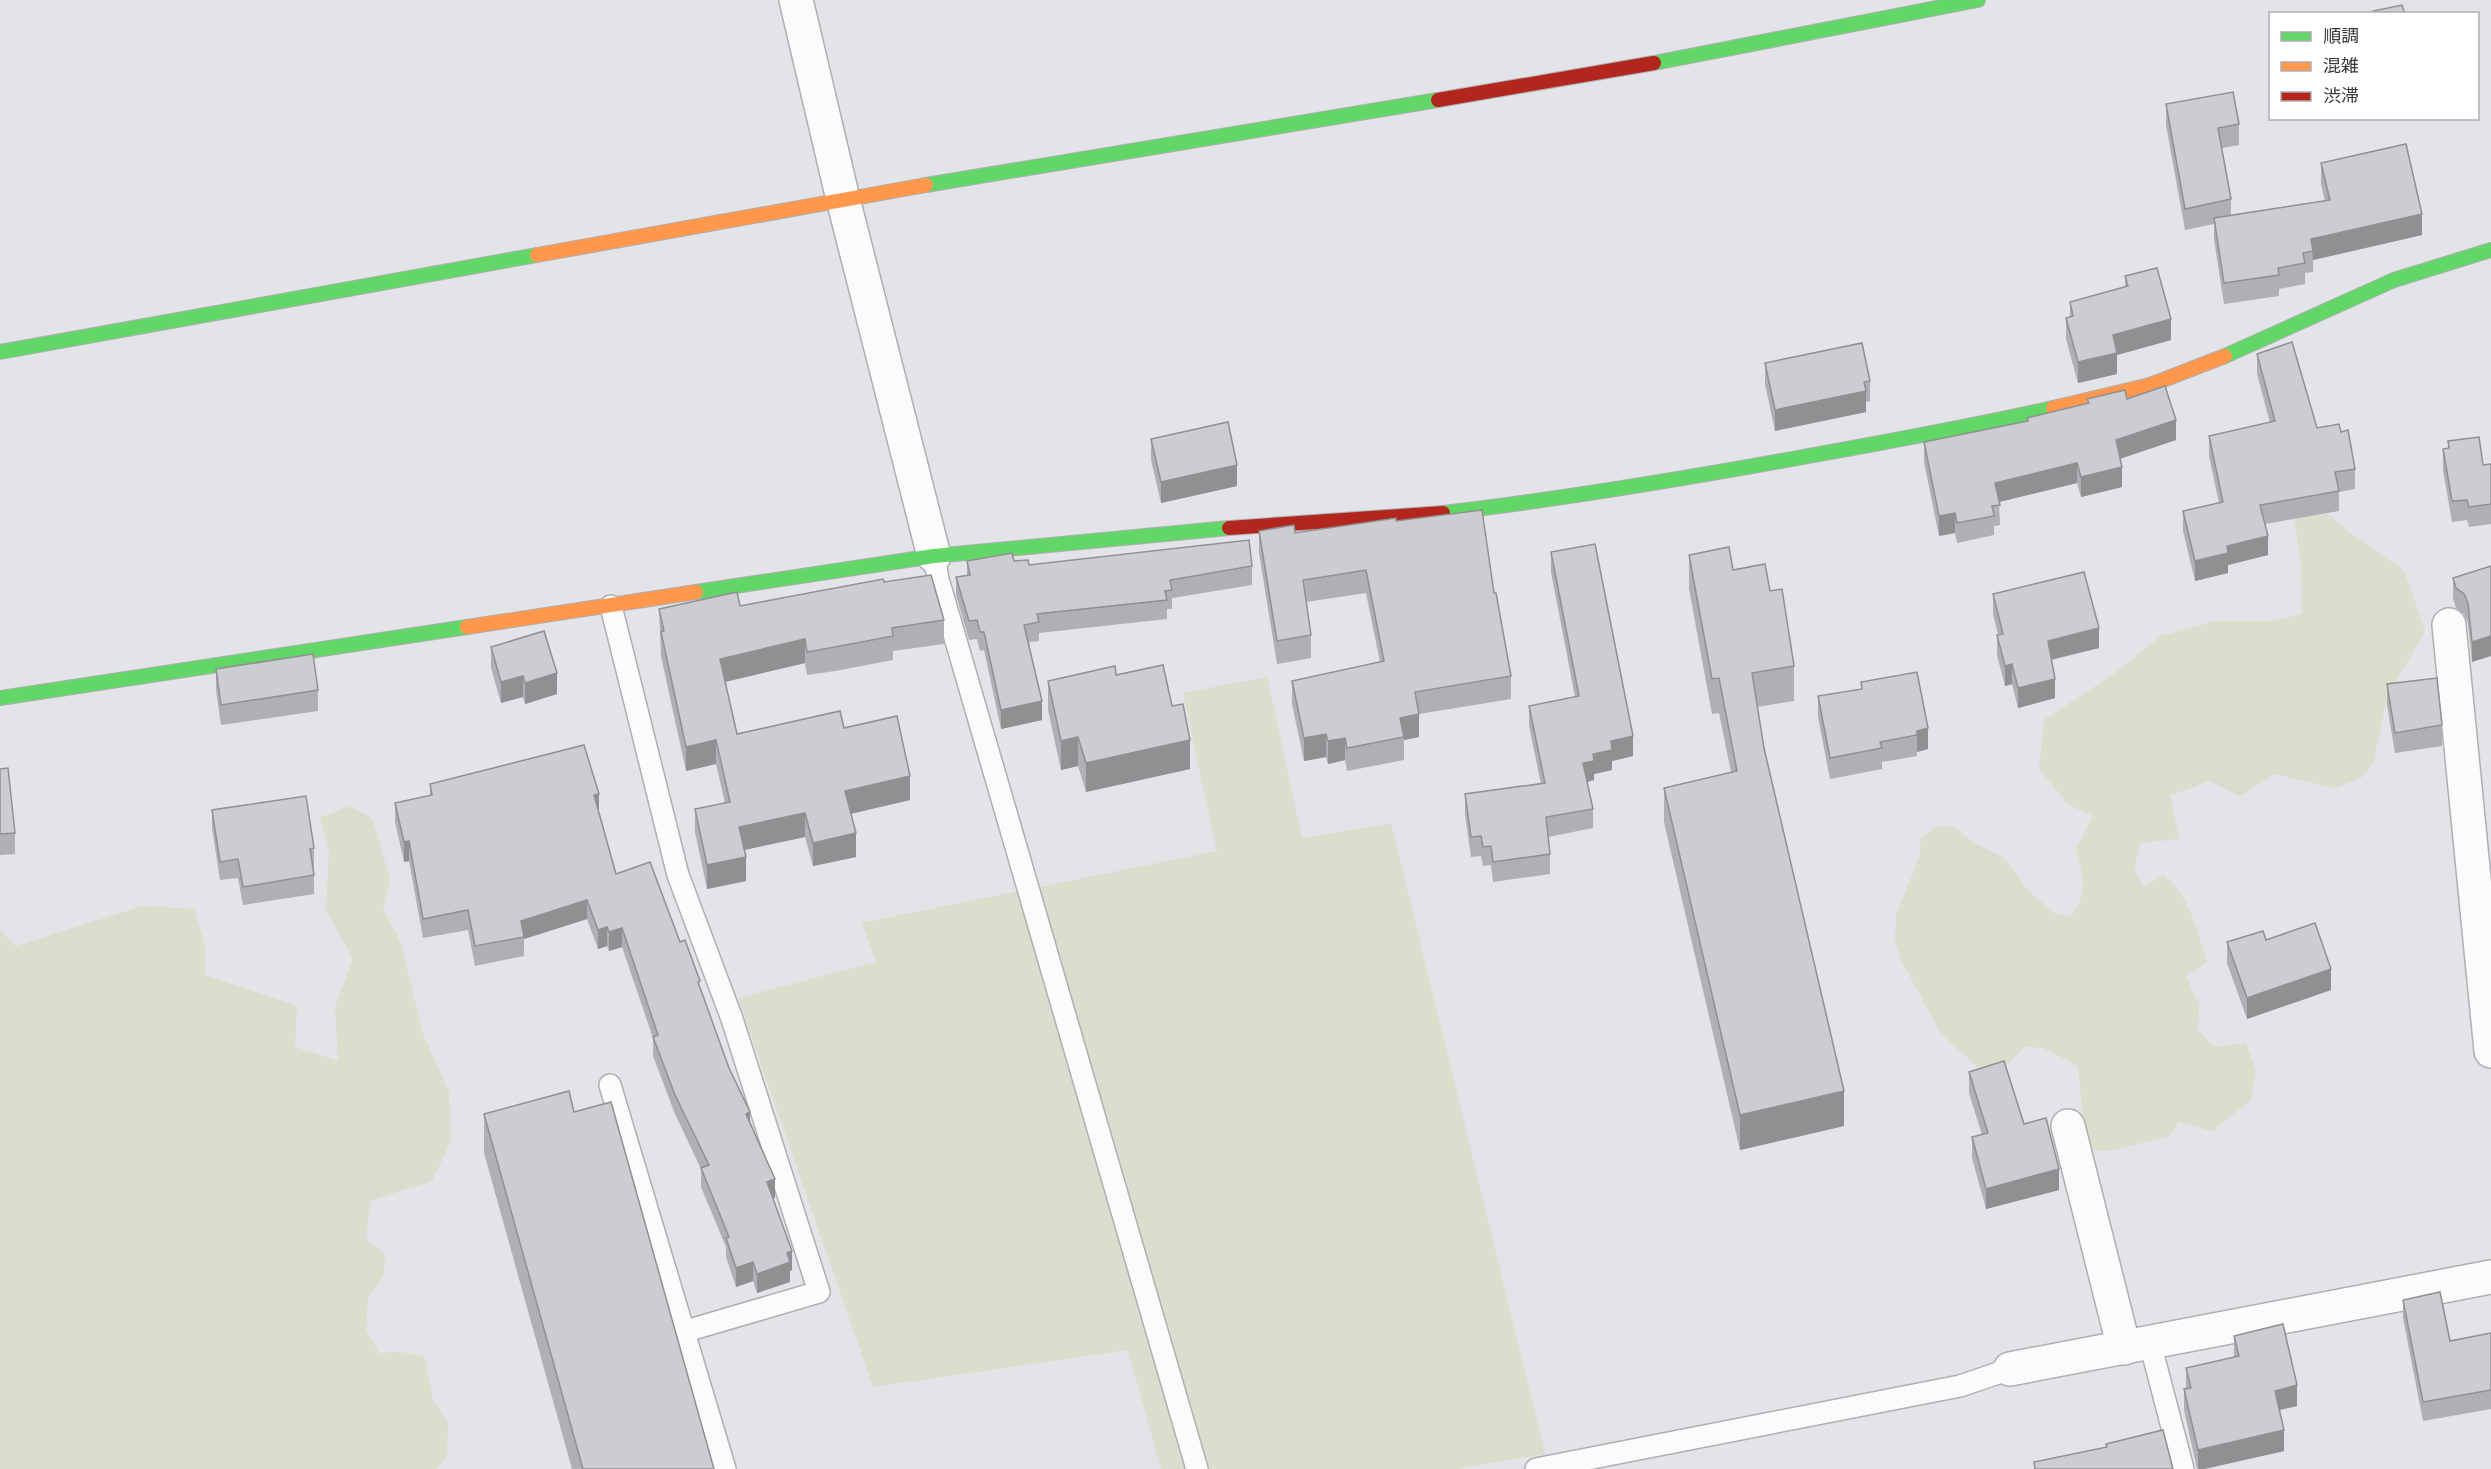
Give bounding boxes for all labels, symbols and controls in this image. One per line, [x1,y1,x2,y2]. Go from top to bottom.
legend [2269,12,2479,120]
text: 順調 [2323,22,2359,49]
text: 混雑 [2323,52,2359,79]
text: 渋滞 [2323,82,2359,109]

